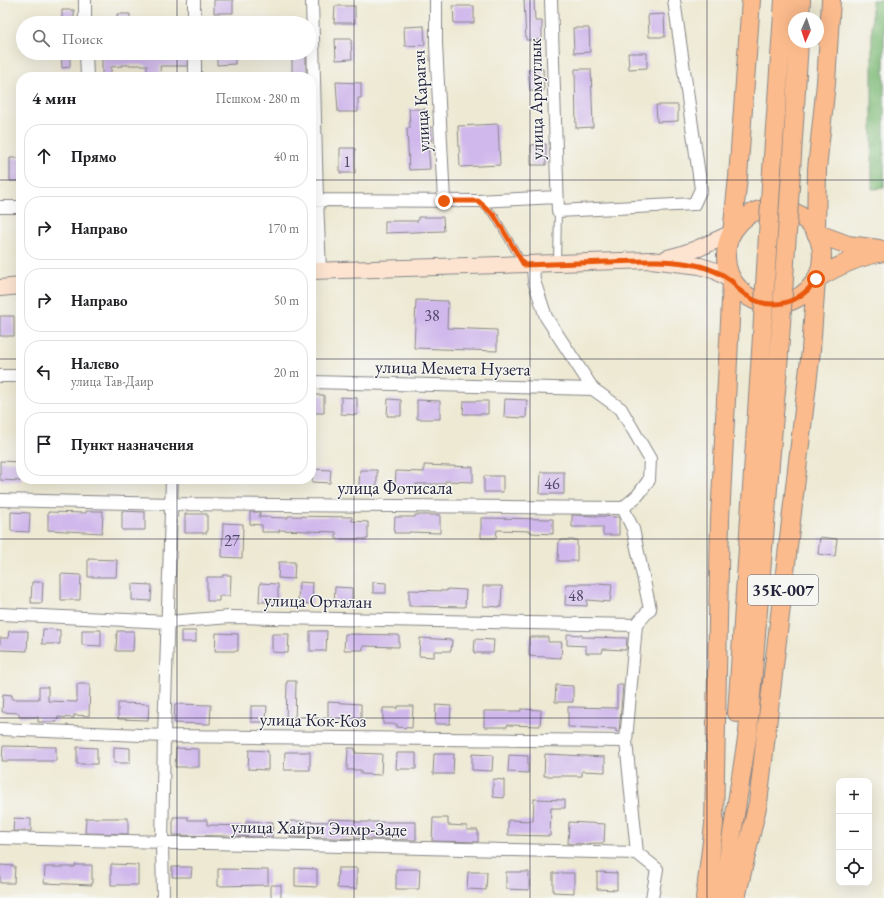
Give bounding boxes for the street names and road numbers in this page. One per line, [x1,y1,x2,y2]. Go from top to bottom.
street label: улица Армутлык [523,38,548,160]
street label: улица Карагач [406,49,435,153]
street label: улица Мемета Нузета [375,355,532,380]
street label: улица Фотисала [337,476,453,499]
road number: 35К-007 [748,575,818,605]
street label: улица Орталан [264,588,372,613]
street label: улица Кок-Коз [259,707,367,732]
street label: улица Хайри Эимр-Заде [231,814,407,841]

